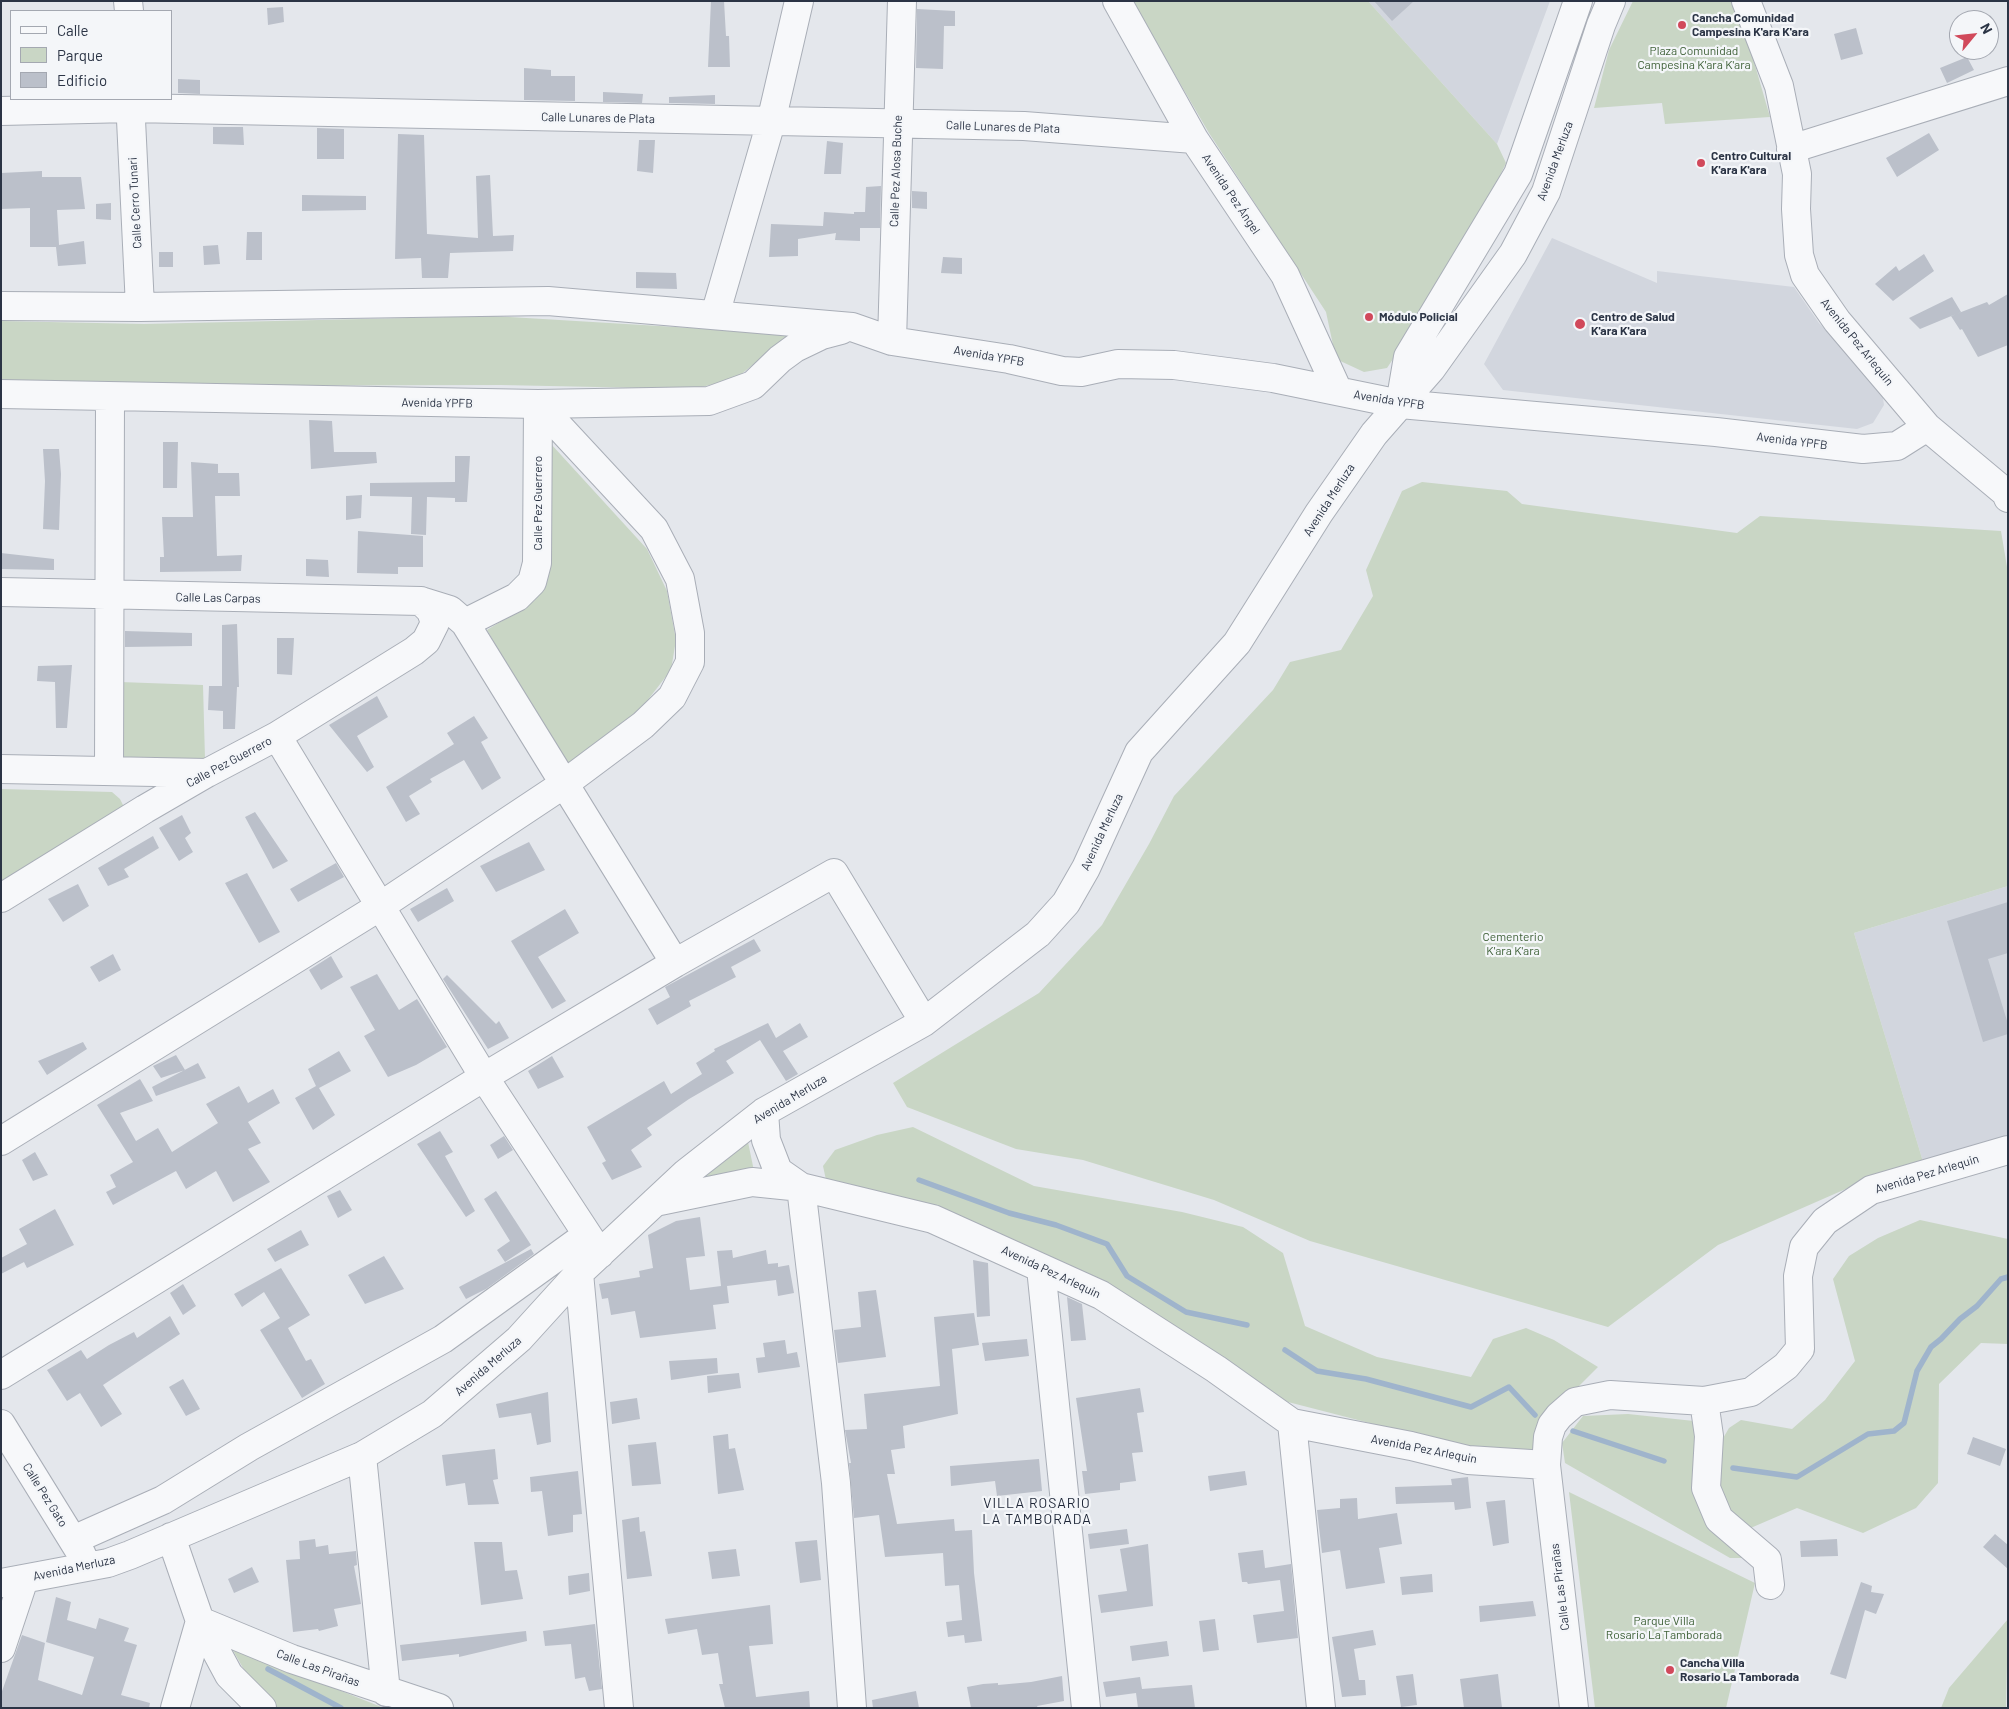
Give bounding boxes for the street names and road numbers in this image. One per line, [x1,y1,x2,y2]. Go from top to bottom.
street label: Calle Lunares de Plata [541,110,655,126]
street label: Calle Pez Alosa Buche [887,115,905,227]
street label: Calle Lunares de Plata [946,118,1060,136]
street label: Avenida Merluza [1534,119,1576,203]
street label: Avenida Pez Ángel [1199,151,1263,237]
street label: Calle Cerro Tunari [125,157,145,249]
street label: Avenida Pez Arlequin [1817,296,1897,388]
street label: Avenida YPFB [953,343,1025,369]
street label: Avenida YPFB [1353,387,1425,413]
street label: Avenida YPFB [401,395,473,411]
street label: Avenida YPFB [1756,429,1828,453]
street label: Calle Pez Guerrero [531,456,545,550]
street label: Avenida Merluza [1300,461,1358,539]
street label: Calle Las Carpas [175,590,261,606]
street label: Calle Pez Guerrero [184,733,274,791]
street label: Avenida Merluza [1078,791,1126,873]
street label: Avenida Merluza [751,1071,829,1127]
street label: Avenida Pez Arlequin [1873,1151,1981,1197]
street label: Avenida Pez Arlequin [999,1243,1103,1301]
street label: Avenida Merluza [452,1333,524,1399]
street label: Avenida Pez Arlequin [1370,1432,1478,1466]
street label: Calle Pez Gato [20,1460,70,1530]
street label: Calle Las Pirañas [1548,1543,1572,1631]
street label: Avenida Merluza [32,1552,116,1584]
street label: Calle Las Pirañas [274,1646,362,1690]

